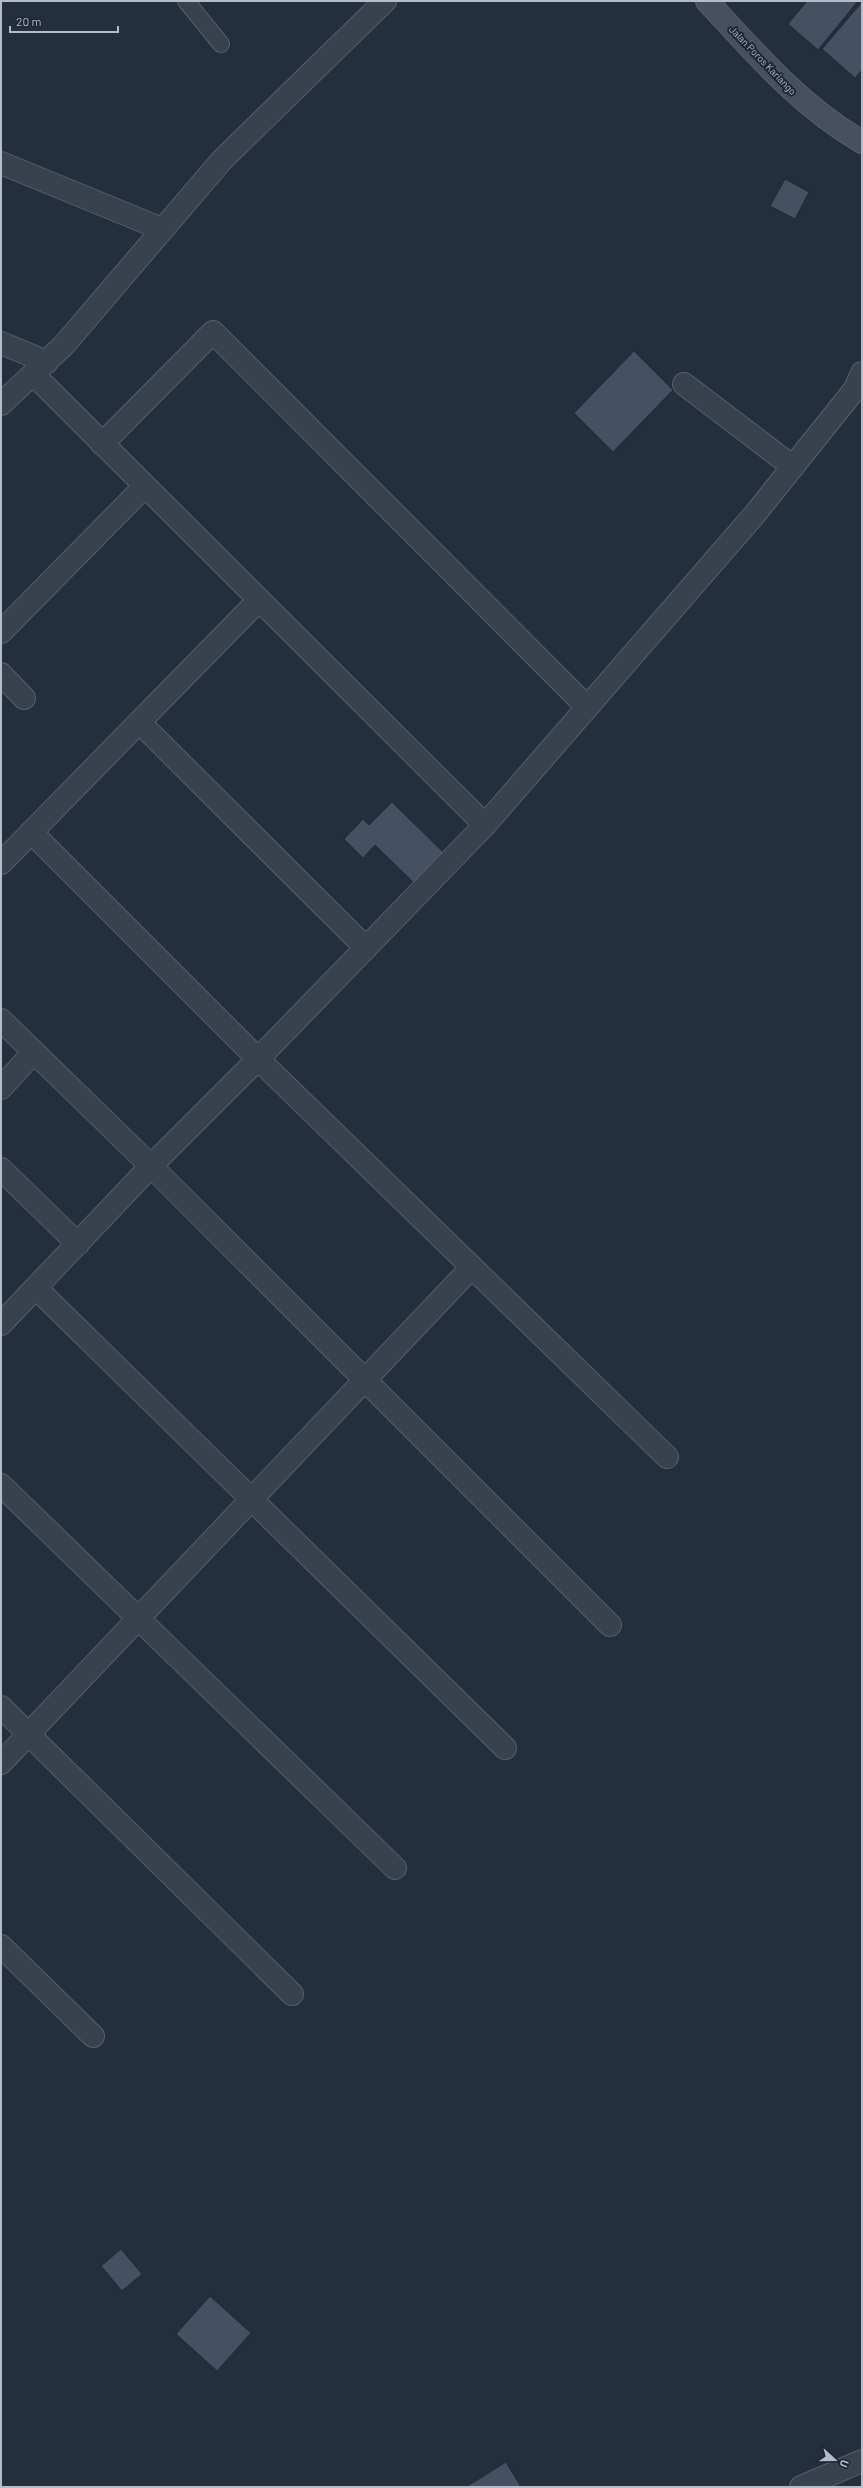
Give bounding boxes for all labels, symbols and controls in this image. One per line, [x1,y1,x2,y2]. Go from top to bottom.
scale bar [10,8,118,34]
text: 20 m [16,14,42,28]
street label: Jalan Poros Kariango [727,23,799,97]
north arrow [815,2440,855,2480]
text: U [837,2458,852,2469]

